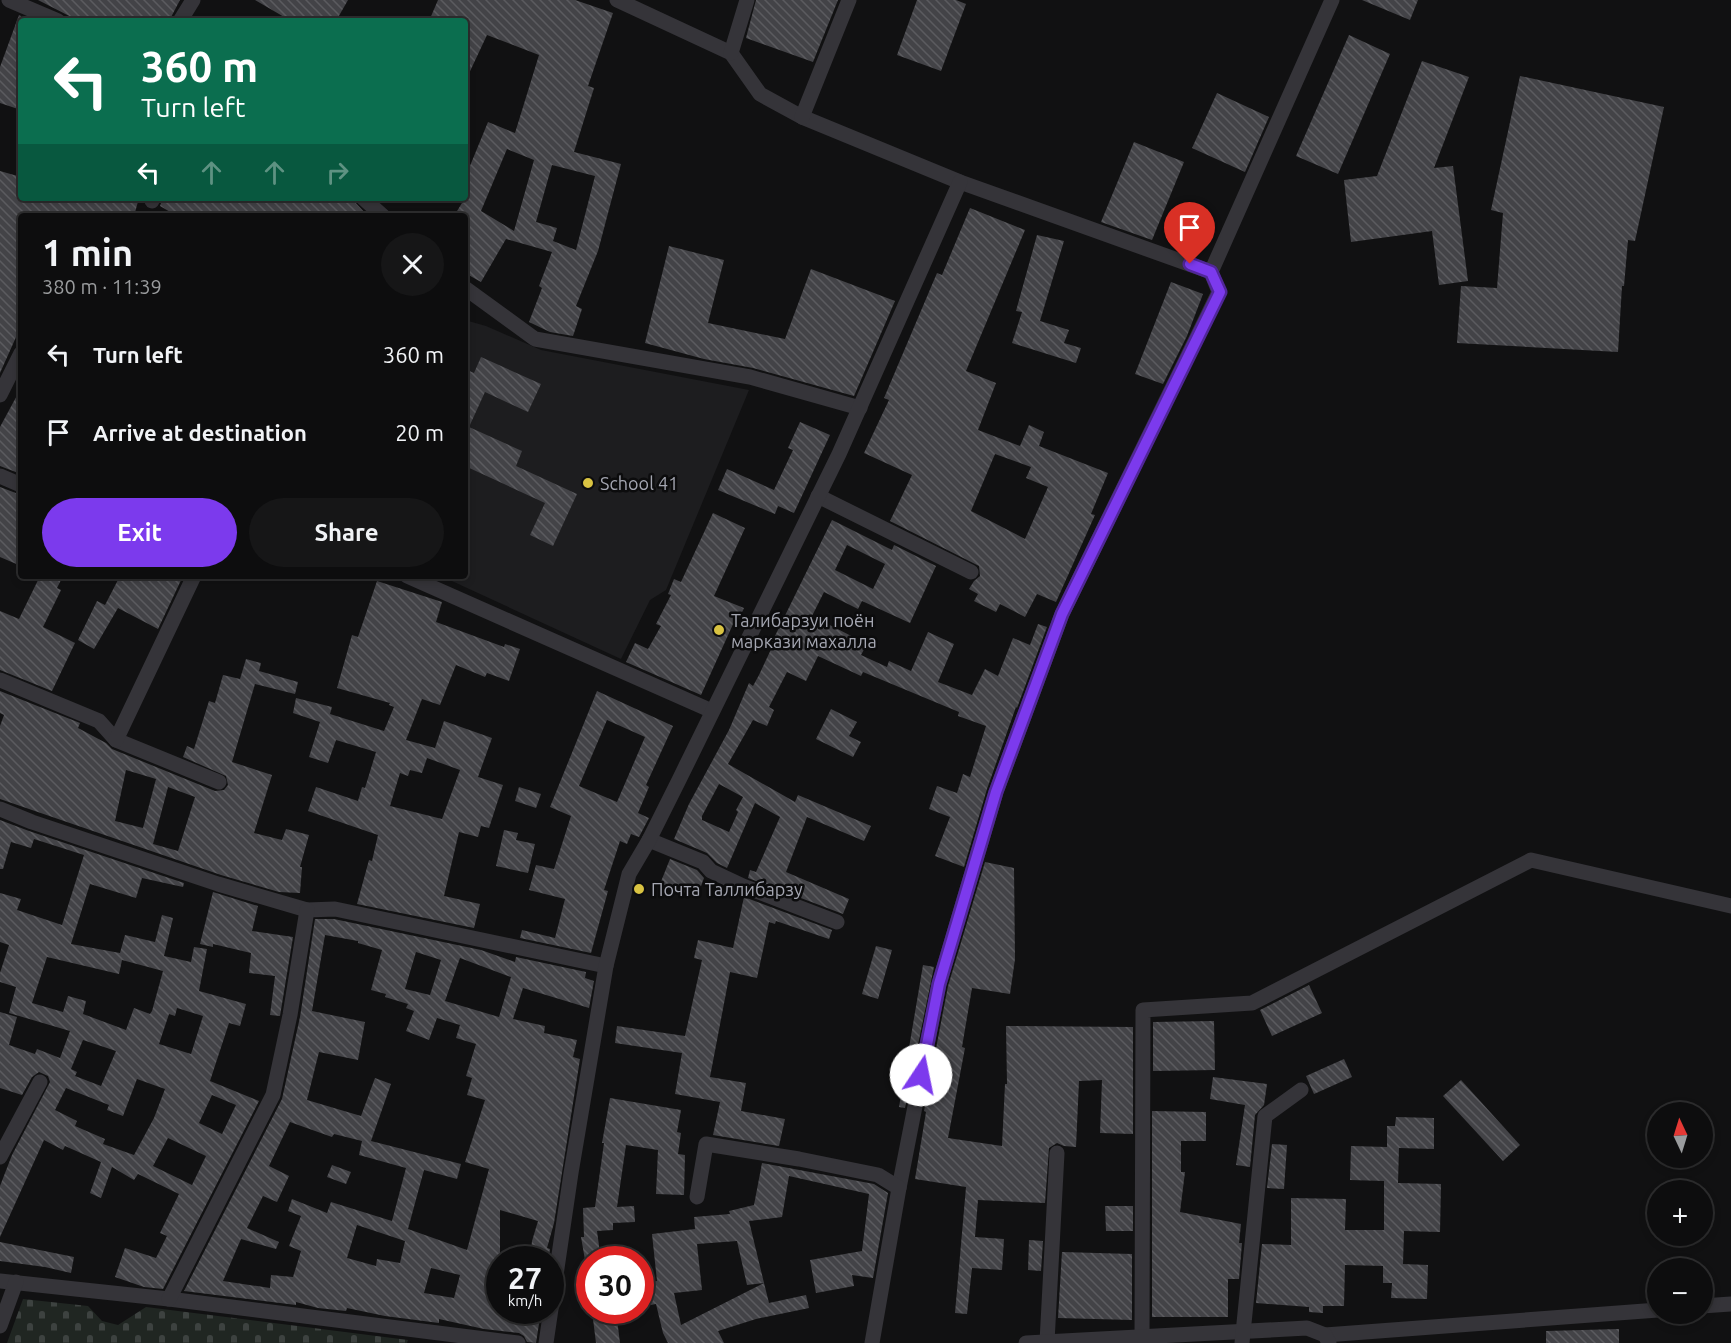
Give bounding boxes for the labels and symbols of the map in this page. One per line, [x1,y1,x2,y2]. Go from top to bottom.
pin [1164,202,1215,264]
place label: School 41 [600,473,678,493]
marker: School 41 [581,476,595,490]
place label: Талибарзуи поён маркази махалла [731,610,877,651]
marker: Талибарзуи поён маркази махалла [712,623,726,637]
place label: Почта Таллибарзу [651,879,803,899]
marker: Почта Таллибарзу [632,882,646,896]
position arrow [889,1043,953,1107]
north arrow [1647,1102,1713,1168]
speed limit sign: 30 [576,1246,654,1324]

